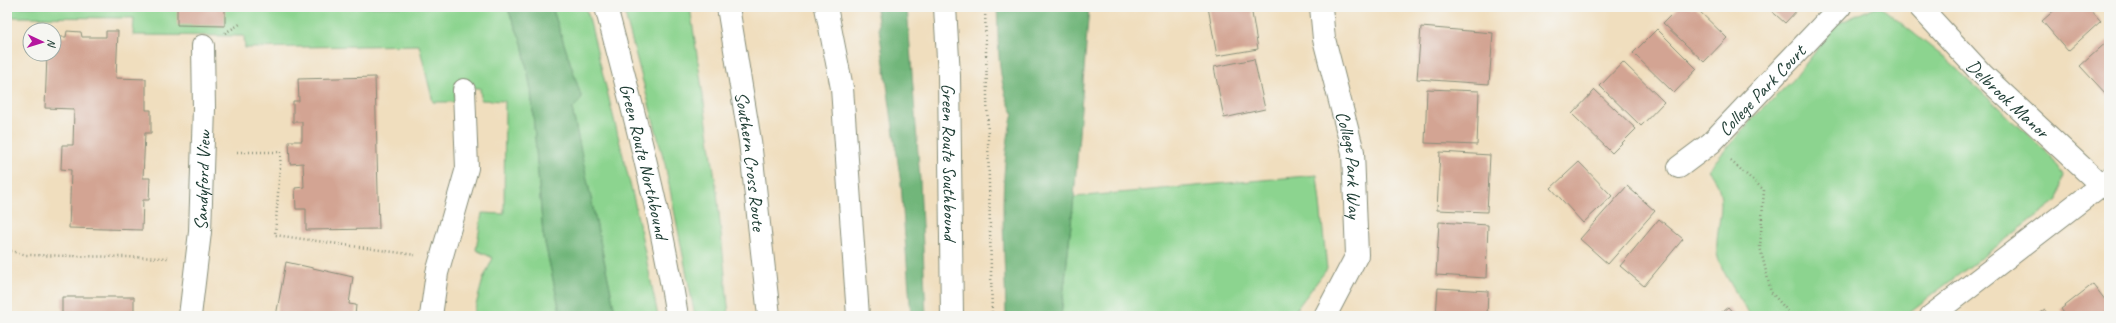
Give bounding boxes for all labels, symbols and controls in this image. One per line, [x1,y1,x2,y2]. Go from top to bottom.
north arrow [22,22,62,62]
text: N [45,39,59,49]
street label: College Park Court [1713,39,1812,141]
street label: Delbrook Manor [1961,54,2056,145]
street label: Green Route Northbound [614,81,674,244]
street label: Green Route Southbound [936,83,962,244]
street label: Southern Cross Route [729,90,771,234]
street label: College Park Way [1330,109,1367,220]
street label: Sandyford View [189,128,216,231]

